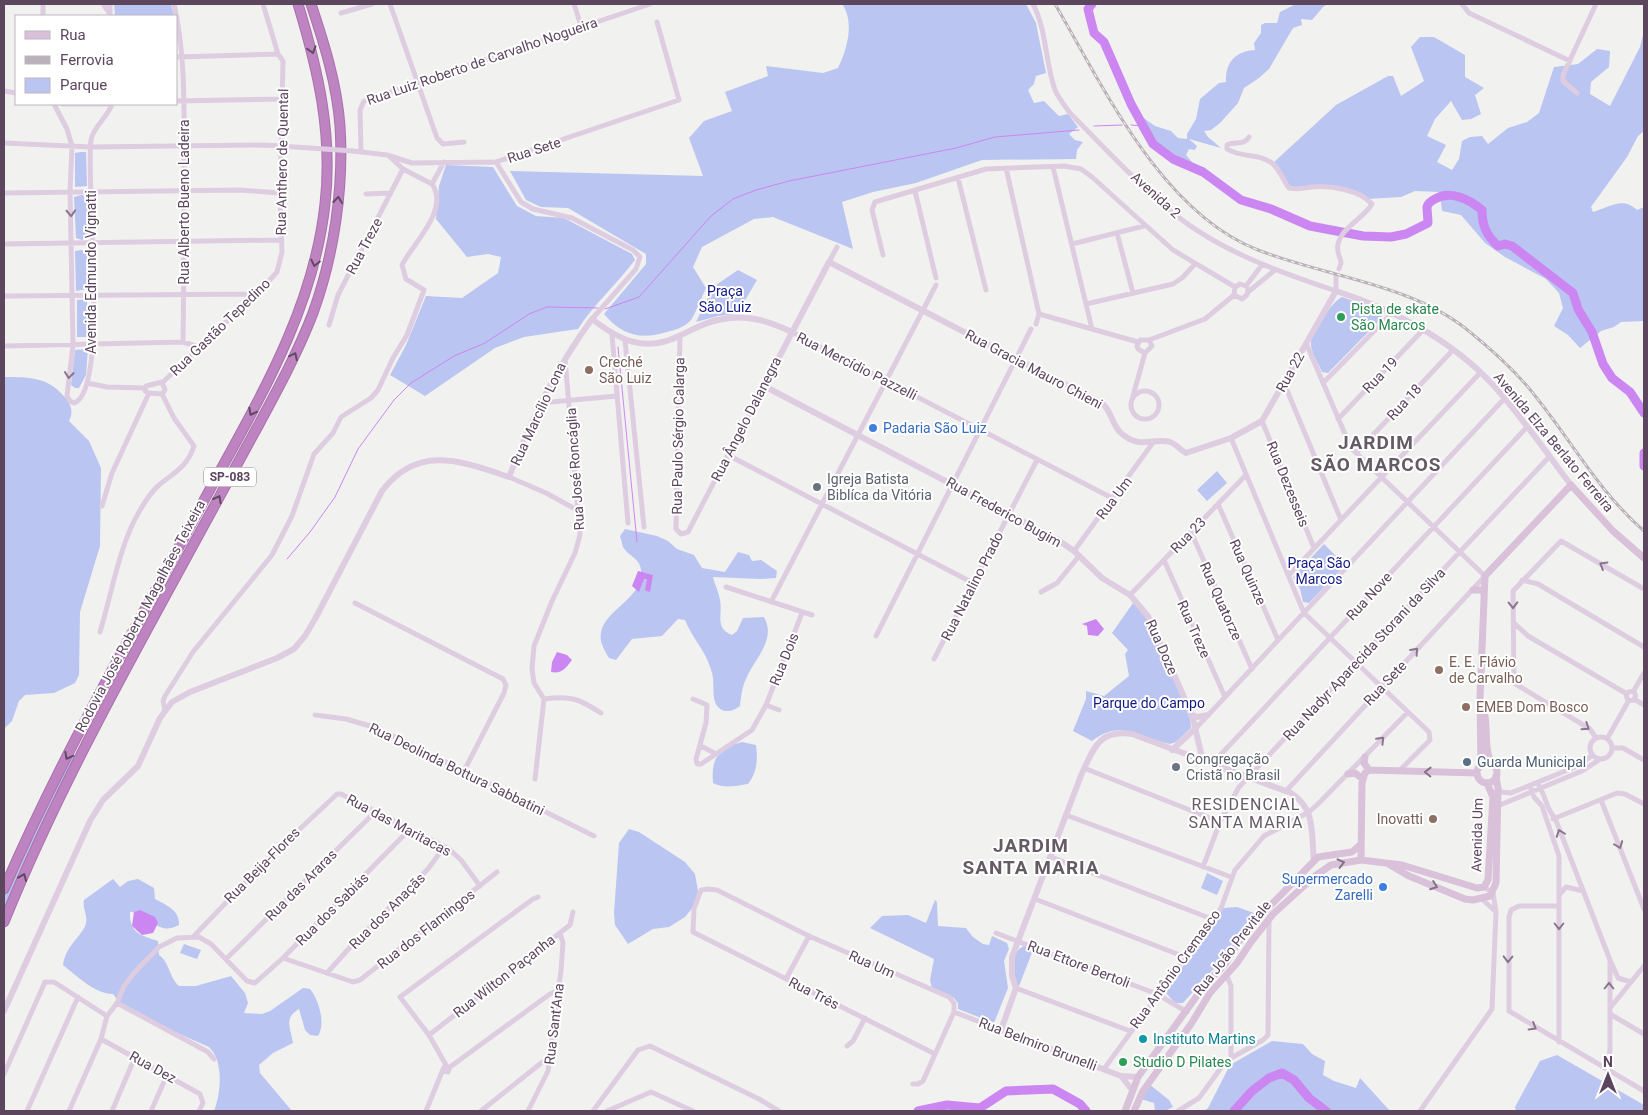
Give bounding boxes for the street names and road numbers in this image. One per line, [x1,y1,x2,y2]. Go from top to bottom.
street label: Rua Luiz Roberto de Carvalho Nogueira [365,14,599,108]
street label: Rua Anthero de Quental [273,88,291,236]
street label: Rua Alberto Bueno Ladeira [176,119,192,285]
street label: Rua Sete [505,134,563,166]
street label: Avenida 2 [1128,169,1184,221]
street label: Avenida Edmundo Vignatti [83,190,99,354]
street label: Rua Treze [343,215,385,277]
street label: Rua Gastão Tepedino [167,275,273,379]
street label: Rua Gracia Mauro Chieni [963,326,1105,412]
street label: Rua Mercídio Pazzelli [794,329,920,403]
street label: Rua 22 [1273,349,1308,395]
street label: Rua Ângelo Dalanegra [707,354,784,484]
street label: Rua 19 [1359,354,1401,396]
street label: Rua Paulo Sérgio Calarga [669,357,687,515]
street label: Rua Marcílio Lona [507,360,569,468]
street label: Avenida Elza Berlato Ferreira [1491,369,1617,515]
street label: Rua 18 [1383,381,1425,423]
street label: Rua José Roncáglia [563,407,587,531]
street label: Rua Dezesseis [1264,439,1312,529]
road number: SP-083 [204,468,256,487]
street label: Rua Frederico Bugim [944,474,1064,550]
street label: Rua Um [1093,474,1135,522]
street label: Rodovia José Roberto Magalhães Teixeira [72,497,208,735]
street label: Rua 23 [1167,514,1209,556]
street label: Rua Natalino Prado [938,529,1006,643]
street label: Rua Quinze [1226,537,1270,607]
street label: Rua Quatorze [1197,559,1245,643]
street label: Rua Nadyr Aparecida Storani da Silva [1280,564,1448,744]
street label: Rua Nove [1343,569,1395,623]
street label: Rua Treze [1174,598,1214,660]
street label: Rua Doze [1143,617,1181,677]
street label: Rua Dois [766,630,802,688]
street label: Rua Sete [1360,657,1410,709]
street label: Rua Deolinda Bottura Sabbatini [367,719,547,819]
street label: Rua das Maritacas [344,791,454,859]
street label: Avenida Um [1468,798,1486,872]
street label: Rua Beija-Flores [221,824,303,906]
street label: Rua das Araras [262,846,340,924]
street label: Rua dos Sabiás [292,869,372,949]
street label: Rua dos Anaçãs [346,870,428,952]
street label: Rua dos Flamingos [374,886,478,972]
street label: Rua João Previtale [1190,897,1274,999]
street label: Rua Antônio Cremasco [1127,906,1223,1032]
street label: Rua Wilton Paçanha [450,931,558,1021]
street label: Rua Ettore Bertoli [1026,937,1132,991]
street label: Rua Um [846,947,898,981]
street label: Rua Três [786,974,842,1012]
street label: Rua Sant’Ana [541,982,567,1066]
street label: Rua Belmiro Brunelli [977,1014,1099,1074]
street label: Rua Dez [127,1048,179,1086]

